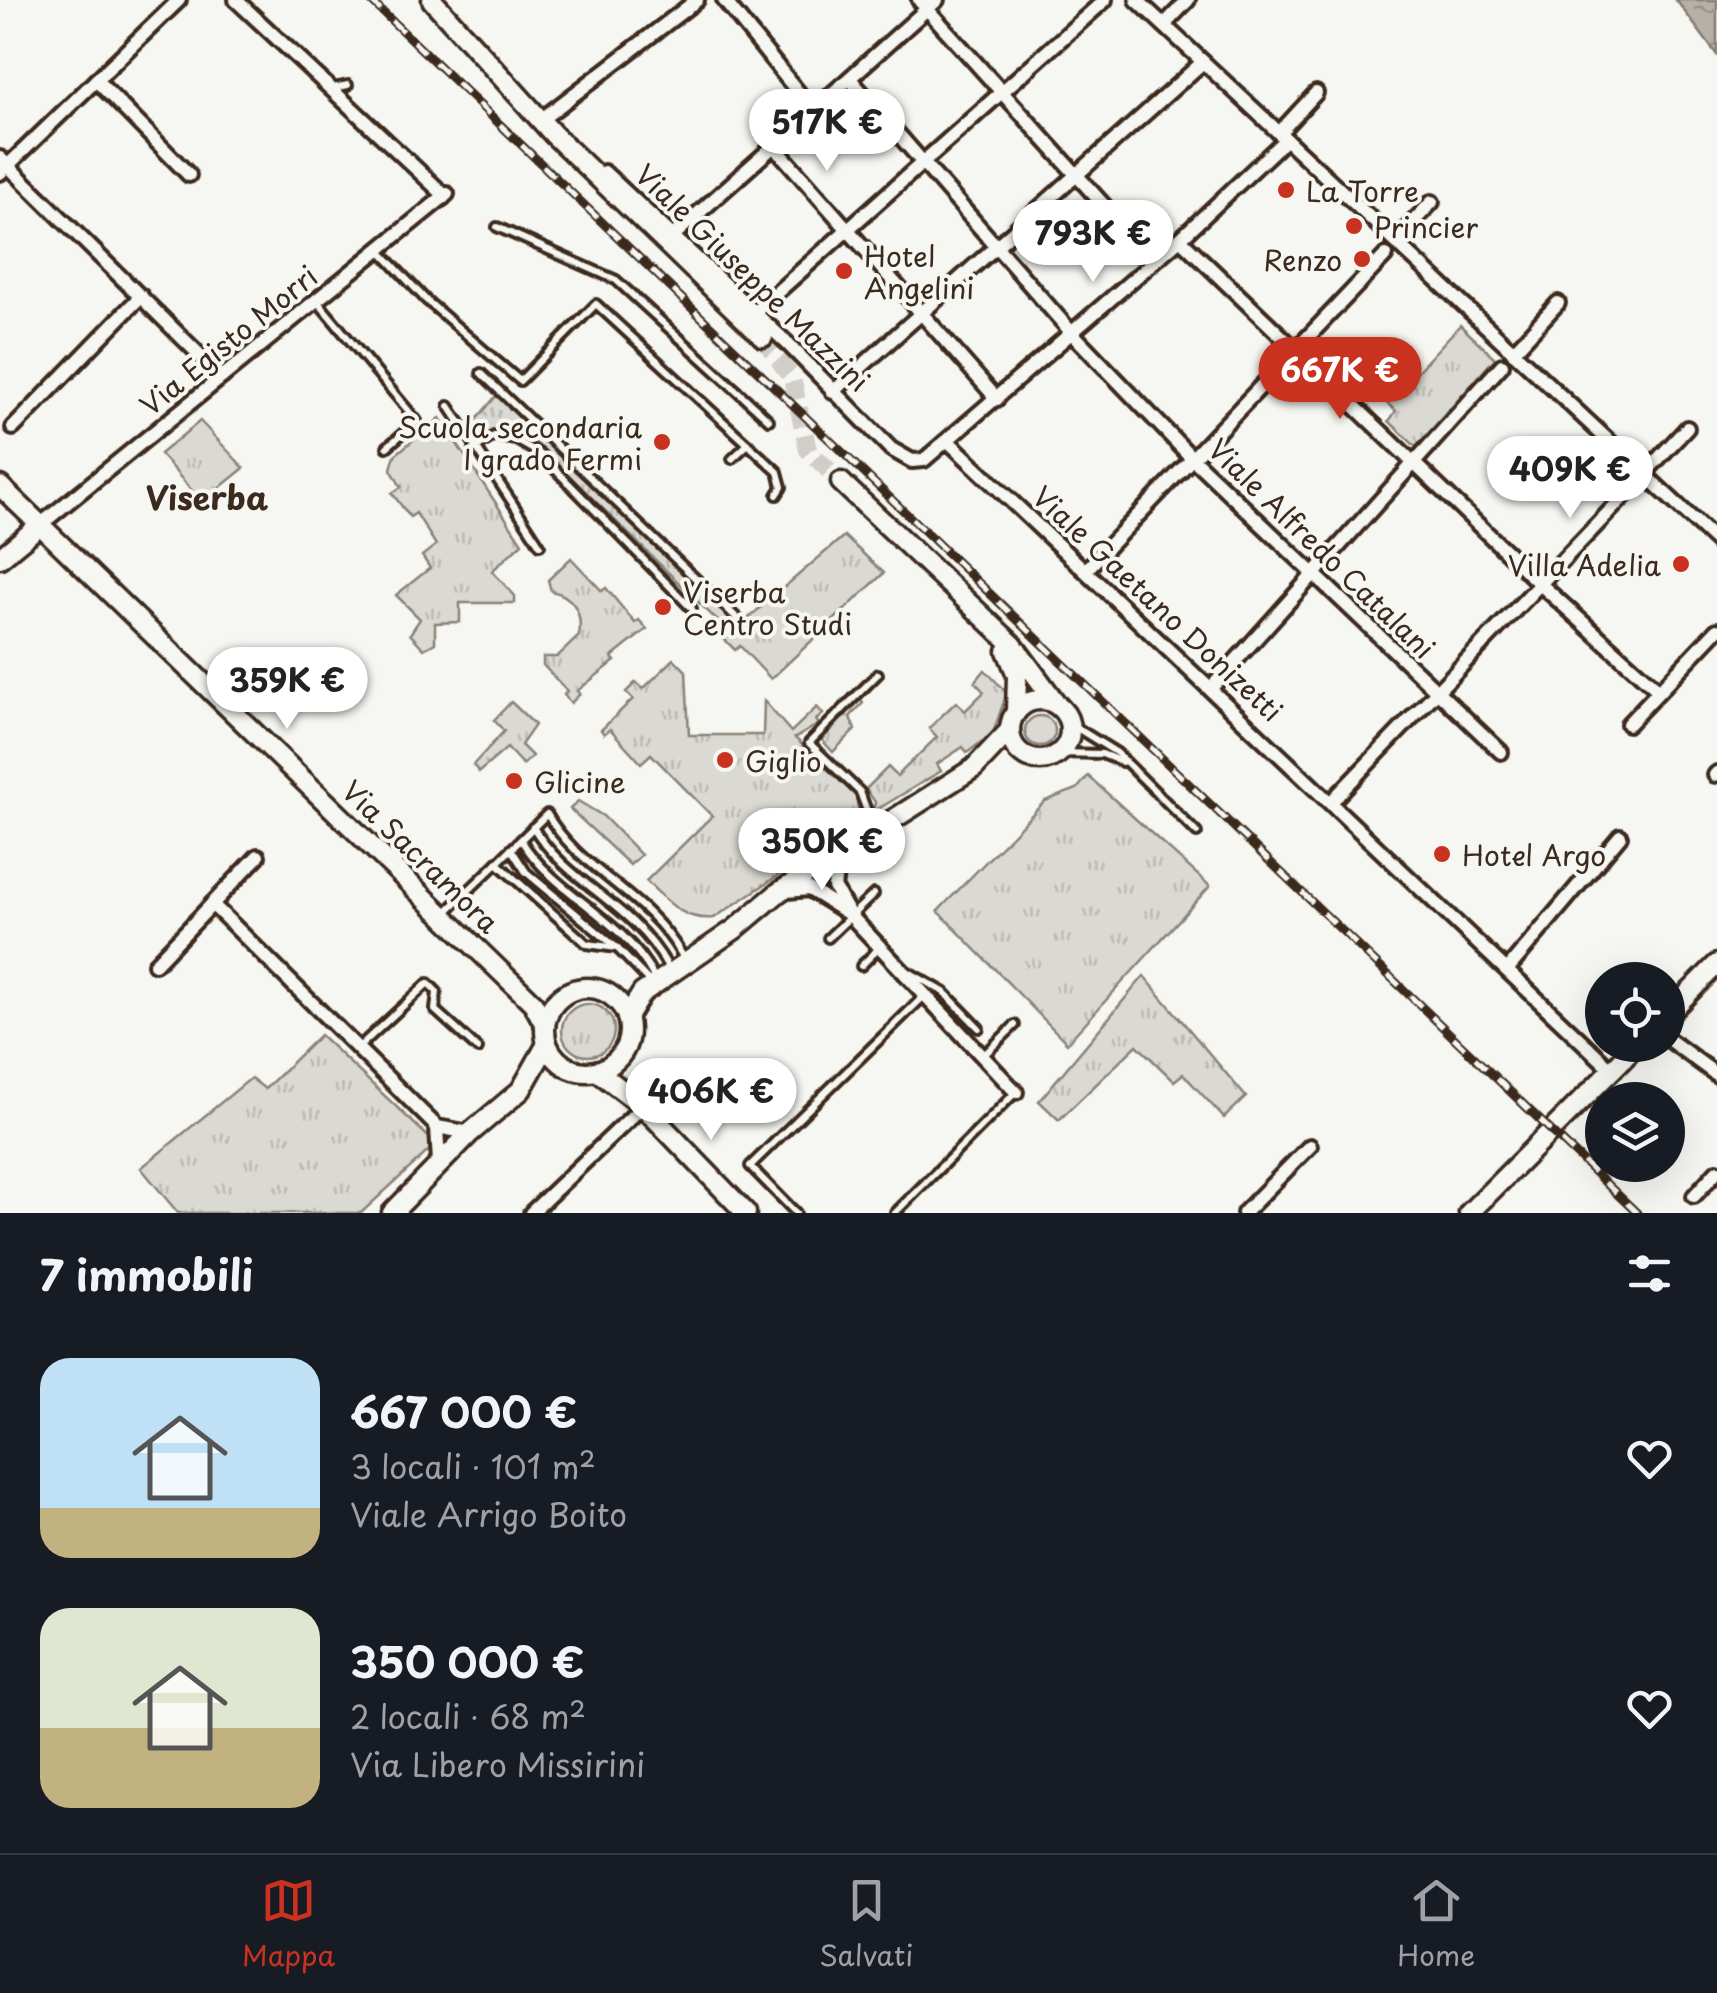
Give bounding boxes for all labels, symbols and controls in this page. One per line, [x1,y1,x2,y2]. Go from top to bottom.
pin: 517K € [746,89,908,174]
text: 517K € [771,97,883,145]
street label: Viale Giuseppe Mazzini [626,153,880,401]
place label: La Torre [1306,169,1419,212]
marker: La Torre [1275,179,1297,201]
pin: 793K € [1012,200,1174,285]
place label: Princier [1374,205,1478,248]
text: 793K € [1034,208,1152,256]
marker: Princier [1343,215,1365,237]
place label: Hotel Angelini [864,234,974,309]
place label: Renzo [1263,238,1342,281]
marker: Renzo [1351,248,1373,270]
street label: Via Egisto Morri [130,255,326,425]
marker: Hotel Angelini [833,260,855,282]
pin: 667K € [1259,337,1421,422]
text: 667K € [1281,345,1399,393]
place label: Scuola secondaria I grado Fermi [398,405,642,480]
street label: Viale Alfredo Catalani [1199,428,1445,668]
marker: Scuola secondaria I grado Fermi [651,431,673,453]
pin: 409K € [1489,436,1651,521]
text: 409K € [1509,444,1631,492]
district label: Viserba [146,473,268,521]
street label: Viale Gaetano Donizetti [1023,475,1293,731]
place label: Villa Adelia [1508,543,1662,586]
marker: Villa Adelia [1670,553,1692,575]
place label: Viserba Centro Studi [683,570,852,645]
marker: Viserba Centro Studi [652,596,674,618]
pin: 359K € [206,647,368,732]
text: 359K € [229,655,345,703]
place label: Giglio [745,739,822,782]
marker: Giglio [714,749,736,771]
place label: Glicine [534,760,626,803]
street label: Via Sacramora [332,769,510,943]
marker: Glicine [503,770,525,792]
pin: 350K € [741,808,903,893]
text: 350K € [760,816,884,864]
place label: Hotel Argo [1462,833,1606,876]
marker: Hotel Argo [1431,843,1453,865]
map controls [1585,962,1685,1182]
button: locate [1585,962,1685,1062]
pin: 406K € [630,1058,792,1143]
text: 406K € [648,1066,774,1114]
button: layers [1585,1082,1685,1182]
text: 7 immobili [40,1242,253,1305]
icon: filters [1622,1246,1677,1301]
text: 667 000 € [350,1379,577,1442]
icon: home [120,1398,240,1518]
icon: heart [1622,1431,1677,1486]
text: 3 locali · 101 m² [350,1442,596,1490]
text: Viale Arrigo Boito [350,1490,627,1538]
text: 350 000 € [350,1629,584,1692]
icon: home [120,1648,240,1768]
icon: heart [1622,1681,1677,1736]
text: 2 locali · 68 m² [350,1692,586,1740]
text: Via Libero Missirini [350,1740,645,1788]
tab: Mappa [242,1873,335,1976]
tab: Salvati [819,1873,913,1976]
tab: Home [1397,1873,1475,1976]

